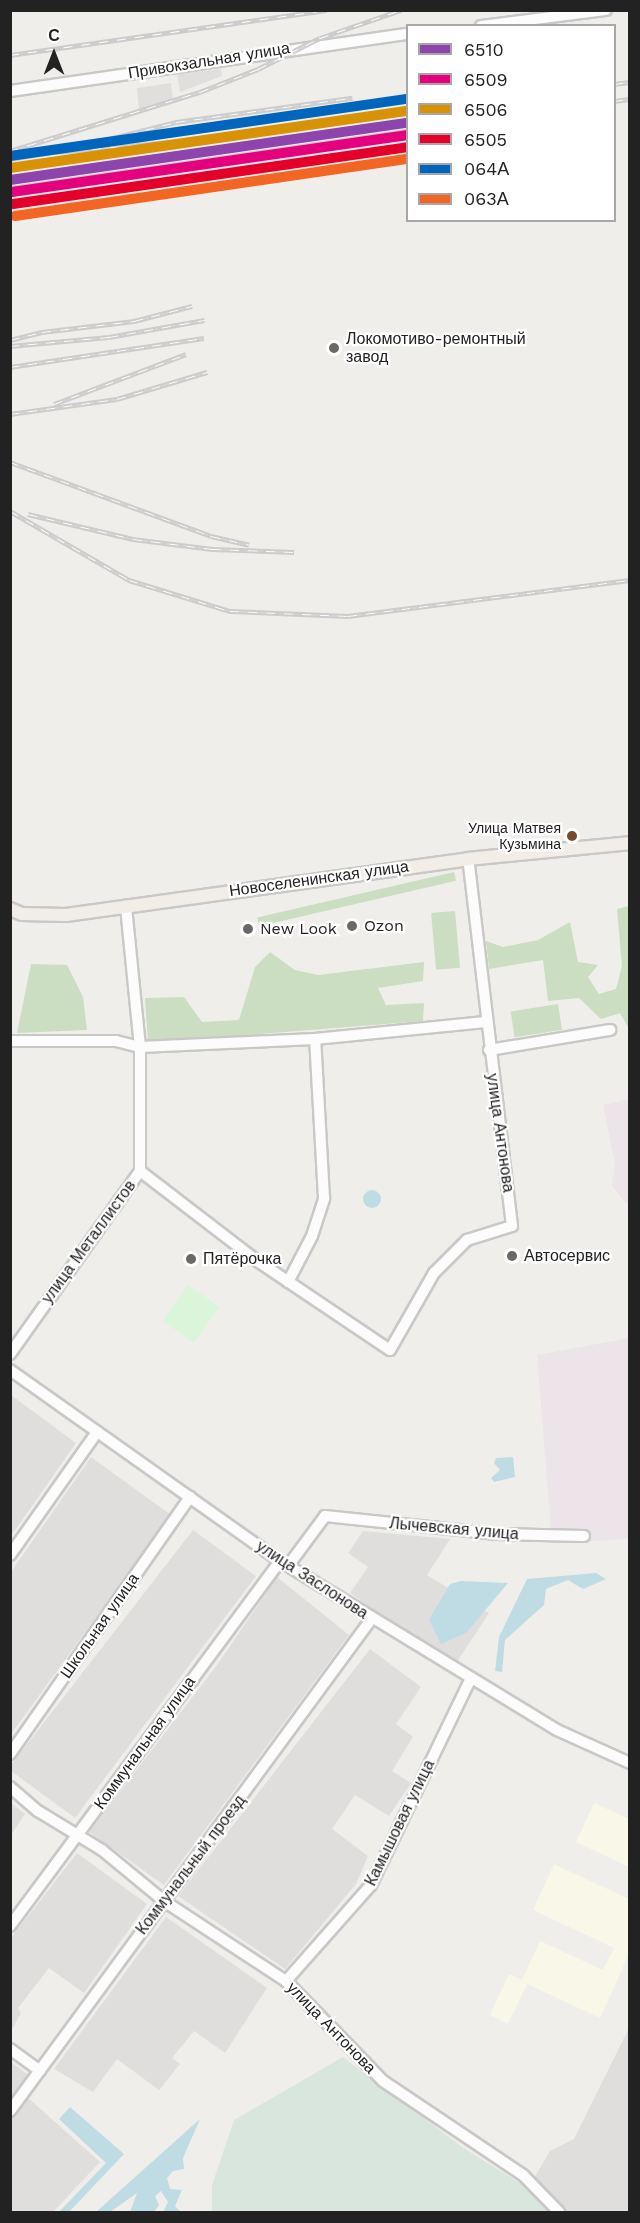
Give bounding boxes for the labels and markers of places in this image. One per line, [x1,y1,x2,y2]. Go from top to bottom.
place label: Локомотиво-ремонтный завод [346,329,526,367]
marker: Локомотиво-ремонтный завод [327,341,341,355]
place label: Улица Матвея Кузьмина [468,820,561,852]
marker: Улица Матвея Кузьмина [566,830,578,842]
place label: Ozon [364,916,404,936]
place label: New Look [260,919,337,939]
marker: Ozon [345,919,359,933]
marker: New Look [241,922,255,936]
place label: Автосервис [524,1246,610,1266]
place label: Пятёрочка [203,1249,281,1269]
marker: Автосервис [505,1249,519,1263]
marker: Пятёрочка [184,1252,198,1266]

